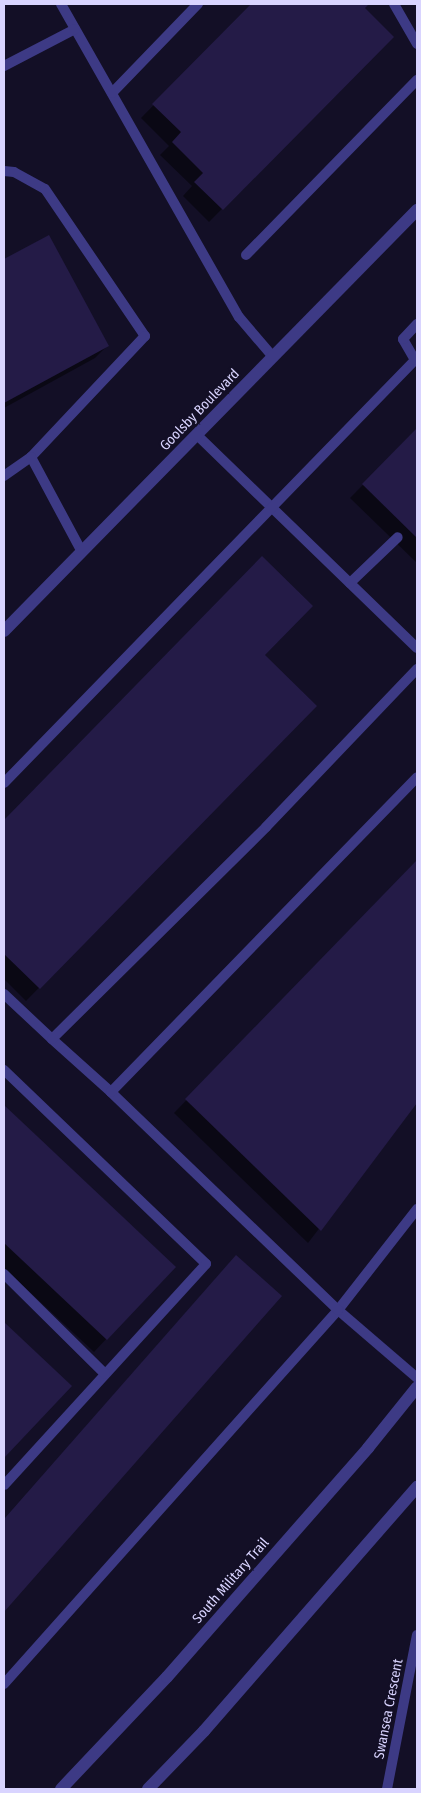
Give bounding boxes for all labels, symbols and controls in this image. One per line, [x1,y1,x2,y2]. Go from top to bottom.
street label: Goolsby Boulevard [157,366,243,454]
street label: South Military Trail [189,1535,273,1627]
street label: Swansea Crescent [371,1657,407,1761]

